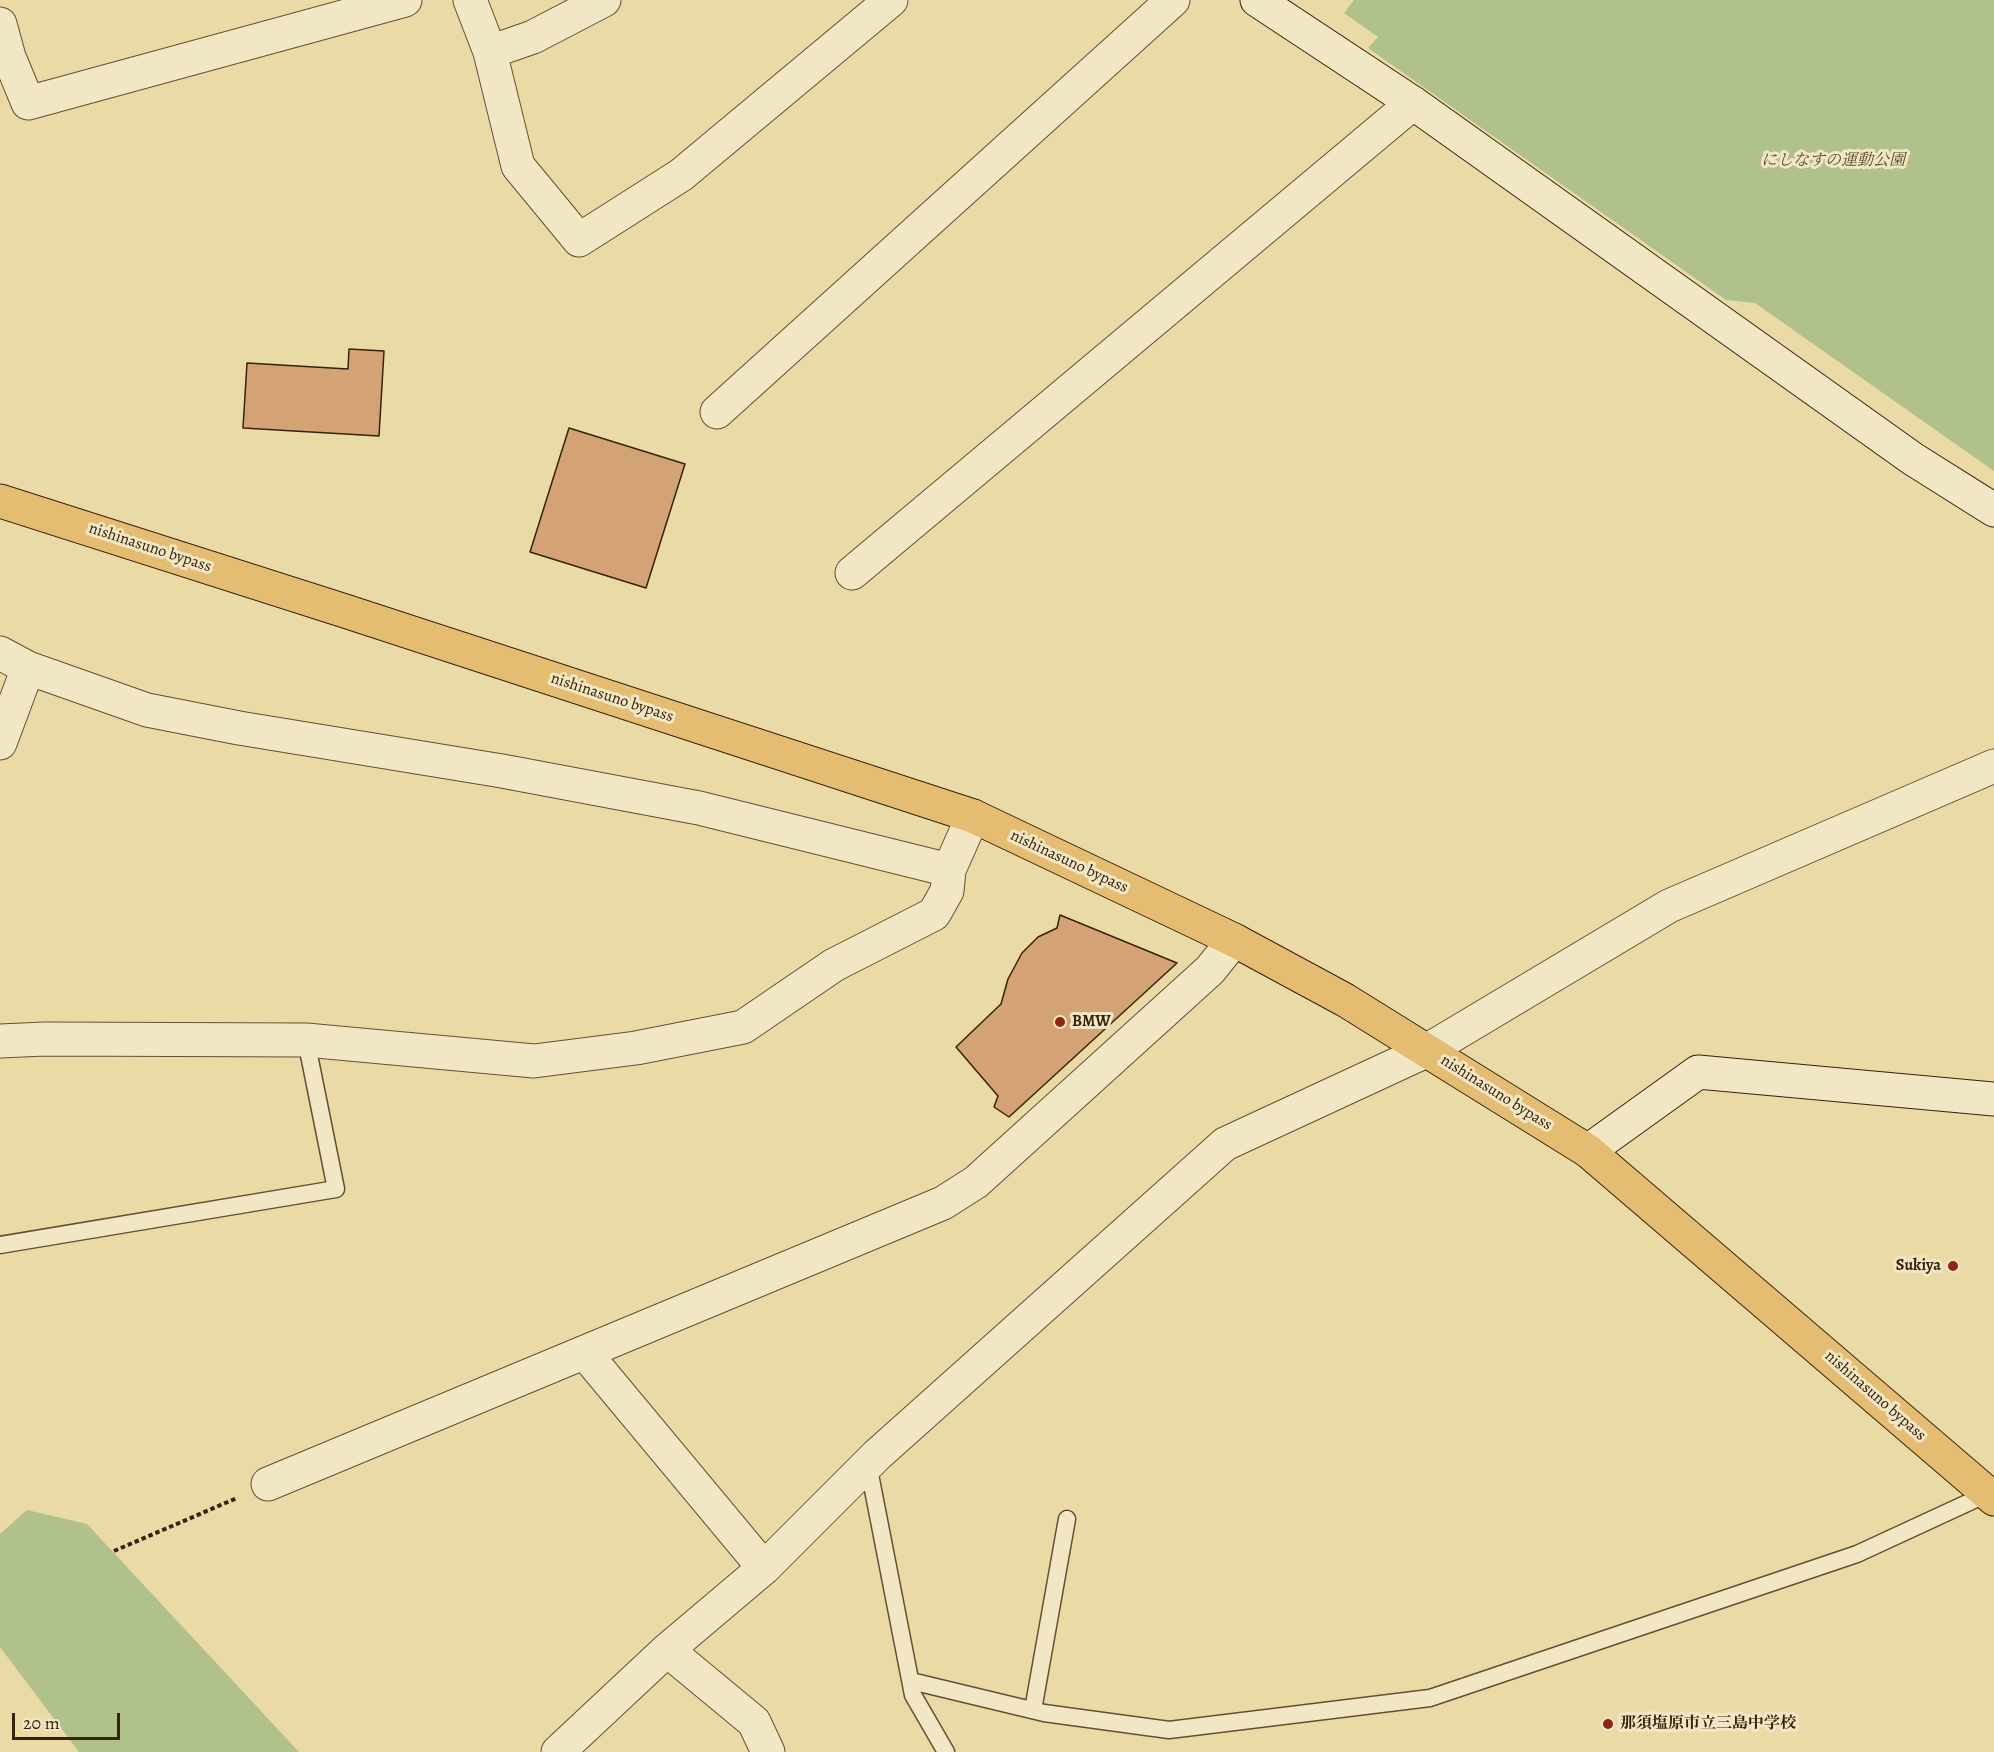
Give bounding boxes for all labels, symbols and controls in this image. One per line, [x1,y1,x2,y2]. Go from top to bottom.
park label: にしなすの運動公園 [1761,151,1905,171]
street label: nishinasuno bypass [86,519,214,577]
street label: nishinasuno bypass [548,669,676,727]
street label: nishinasuno bypass [1007,826,1131,898]
place label: BMW [1072,1012,1111,1032]
marker: BMW [1053,1015,1067,1029]
street label: nishinasuno bypass [1437,1051,1555,1135]
place label: Sukiya [1896,1256,1941,1276]
marker: Sukiya [1946,1259,1960,1273]
street label: nishinasuno bypass [1820,1347,1930,1445]
scale bar [15,1701,123,1739]
text: 20 m [23,1711,60,1735]
place label: 那須塩原市立三島中学校 [1620,1714,1796,1734]
marker: 那須塩原市立三島中学校 [1601,1717,1615,1731]

